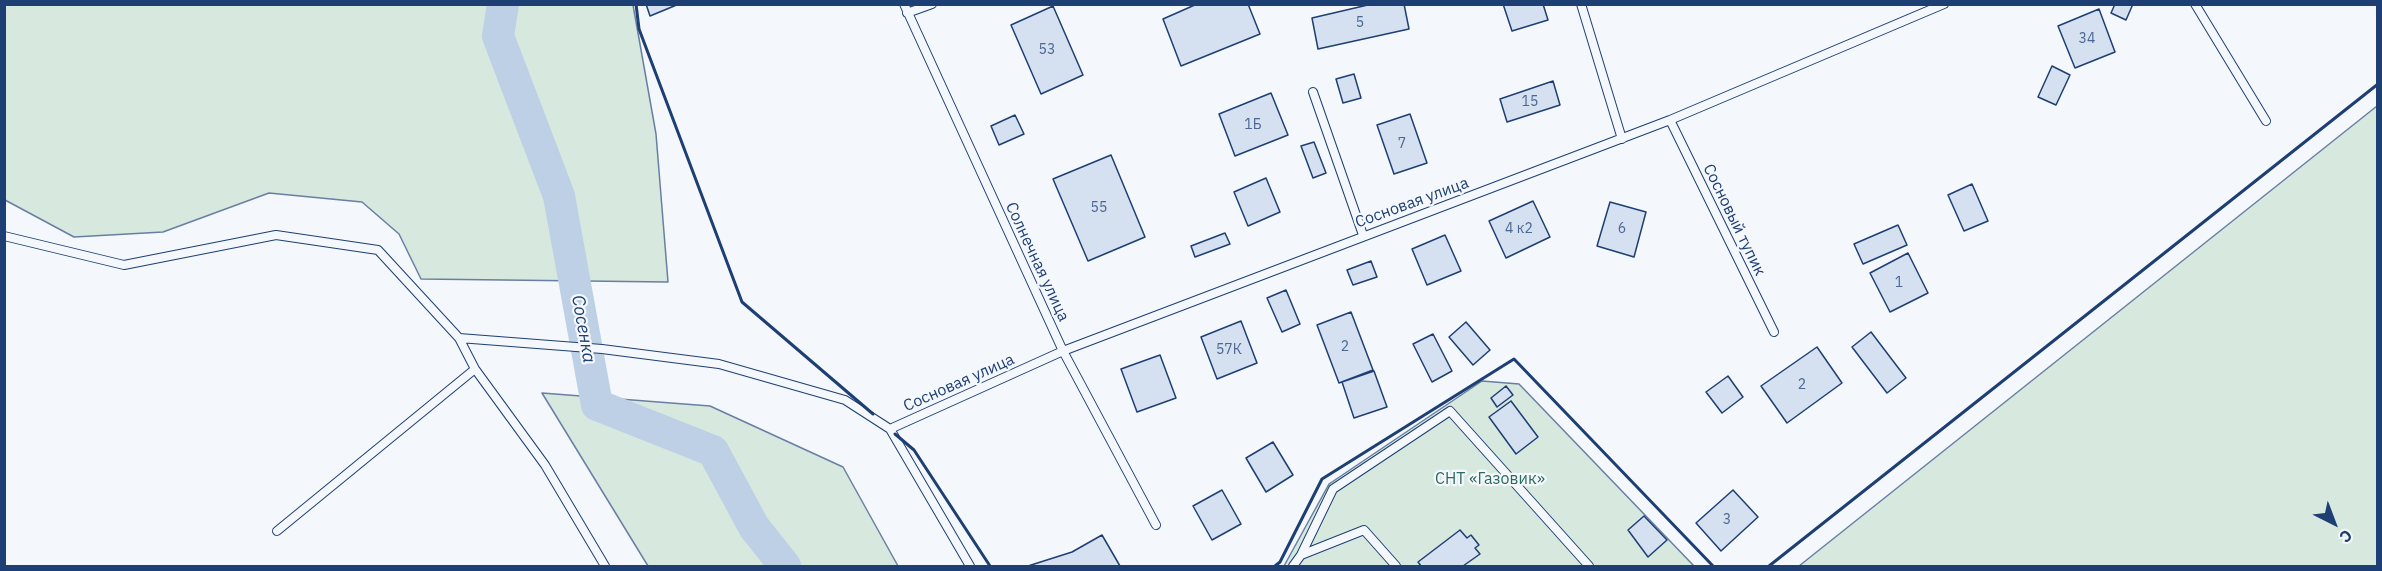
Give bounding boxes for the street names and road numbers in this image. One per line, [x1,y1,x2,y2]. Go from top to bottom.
street label: Сосновый тупик [1699,161,1769,279]
street label: Сосновая улица [1353,174,1471,232]
street label: Солнечная улица [1001,199,1073,325]
street label: Сосновая улица [901,350,1017,416]

